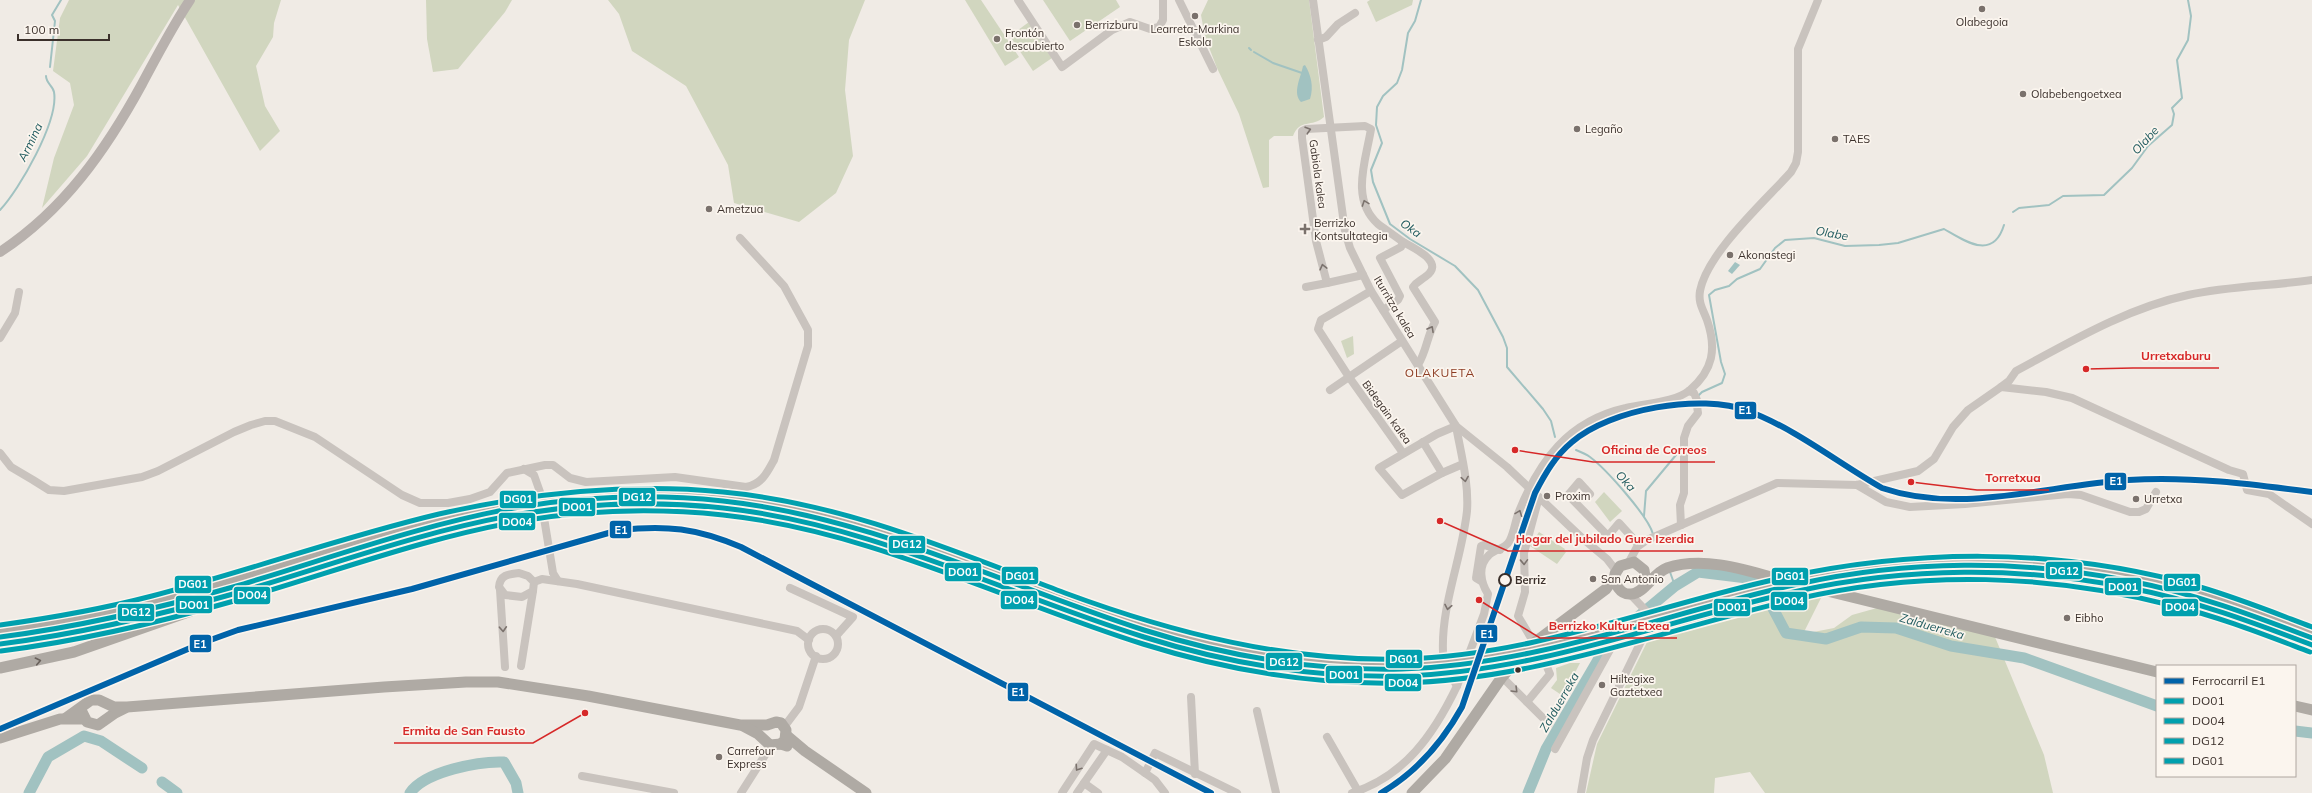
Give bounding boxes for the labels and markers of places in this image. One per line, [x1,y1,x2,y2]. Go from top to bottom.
marker: Olabegoia [1977,4,1987,14]
marker: Learreta-Markina Eskola [1190,11,1200,21]
place label: Olabegoia [1956,15,2008,29]
place label: Berrizburu [1085,18,1138,32]
marker: Berrizburu [1072,20,1082,30]
place label: Learreta-Markina Eskola [1151,22,1239,49]
place label: Frontón descubierto [1005,26,1064,53]
marker: Frontón descubierto [992,34,1002,44]
place label: Olabebengoetxea [2031,87,2122,101]
marker: Olabebengoetxea [2018,89,2028,99]
place label: Legaño [1585,122,1623,136]
marker: Legaño [1572,124,1582,134]
place label: TAES [1843,132,1870,146]
marker: TAES [1830,134,1840,144]
place label: Ametzua [717,202,763,216]
marker: Ametzua [704,204,714,214]
place label: Berrizko Kontsultategia [1314,216,1388,243]
marker: Berrizko Kontsultategia [1299,223,1311,235]
place label: Akonastegi [1738,248,1795,262]
marker: Akonastegi [1725,250,1735,260]
callout: Urretxaburu [2133,344,2219,368]
callout: Oficina de Correos [1593,438,1715,462]
callout: Torretxua [1977,466,2049,490]
place label: Proxim [1555,489,1590,503]
marker: Proxim [1542,491,1552,501]
place label: Urretxa [2144,492,2182,506]
marker: Urretxa [2131,494,2141,504]
callout: Hogar del jubilado Gure Izerdia [1508,527,1703,551]
place label: San Antonio [1601,572,1664,586]
marker: Berriz [1498,573,1512,587]
place label: Berriz [1515,573,1546,587]
marker: San Antonio [1588,574,1598,584]
place label: Eibho [2075,611,2103,625]
marker: Eibho [2062,613,2072,623]
callout: Berrizko Kultur Etxea [1540,614,1677,638]
unlabelled marker [1513,665,1523,675]
place label: Hiltegixe Gaztetxea [1610,672,1662,699]
marker: Hiltegixe Gaztetxea [1597,680,1607,690]
callout: Ermita de San Fausto [394,719,533,743]
place label: Carrefour Express [727,744,775,771]
marker: Carrefour Express [714,752,724,762]

